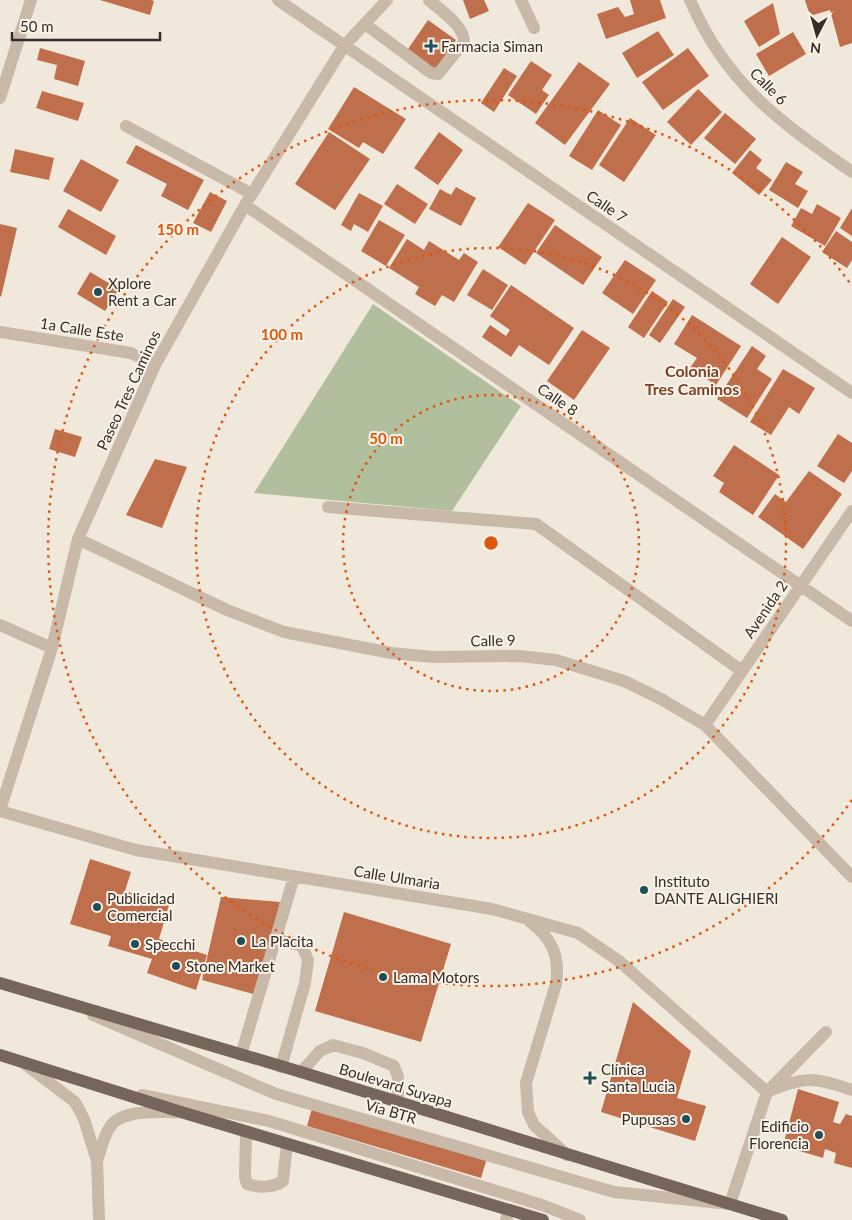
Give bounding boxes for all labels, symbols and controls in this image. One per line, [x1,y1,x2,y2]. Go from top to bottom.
scale bar [12,10,160,42]
north arrow [792,10,842,60]
text: 50 m [20,17,54,35]
place label: Farmacia Siman [441,37,543,55]
text: N [809,39,822,57]
marker: Farmacia Siman [425,40,437,52]
street label: Calle 6 [747,64,791,108]
street label: Calle 7 [583,186,631,226]
text: 150 m [157,220,199,238]
place label: Xplore Rent a Car [108,274,177,309]
marker: Xplore Rent a Car [92,286,104,298]
street label: 1a Calle Este [39,313,125,345]
text: 100 m [261,325,303,343]
street label: Paseo Tres Caminos [92,327,164,453]
district label: Colonia Tres Caminos [645,361,739,398]
street label: Calle 8 [534,379,582,419]
text: 50 m [369,429,403,447]
centre of rings [482,534,500,552]
street label: Avenida 2 [739,577,791,641]
street label: Calle 9 [470,631,516,649]
street label: Calle Ulmaria [353,861,441,893]
place label: Instituto DANTE ALIGHIERI [654,872,779,907]
marker: Instituto DANTE ALIGHIERI [638,884,650,896]
place label: Publicidad Comercial [107,889,175,924]
marker: Publicidad Comercial [91,901,103,913]
place label: La Placita [251,932,314,950]
place label: Specchi [145,935,195,953]
marker: La Placita [235,935,247,947]
marker: Specchi [129,938,141,950]
place label: Stone Market [186,957,275,975]
marker: Stone Market [170,960,182,972]
place label: Lama Motors [393,968,480,986]
marker: Lama Motors [377,971,389,983]
street label: Boulevard Suyapa [337,1059,455,1111]
place label: Clínica Santa Lucia [601,1060,675,1095]
marker: Clínica Santa Lucia [583,1071,597,1085]
street label: Vía BTR [363,1095,419,1127]
place label: Pupusas [621,1110,676,1128]
marker: Pupusas [680,1113,692,1125]
place label: Edificio Florencia [749,1117,809,1152]
marker: Edificio Florencia [813,1129,825,1141]

